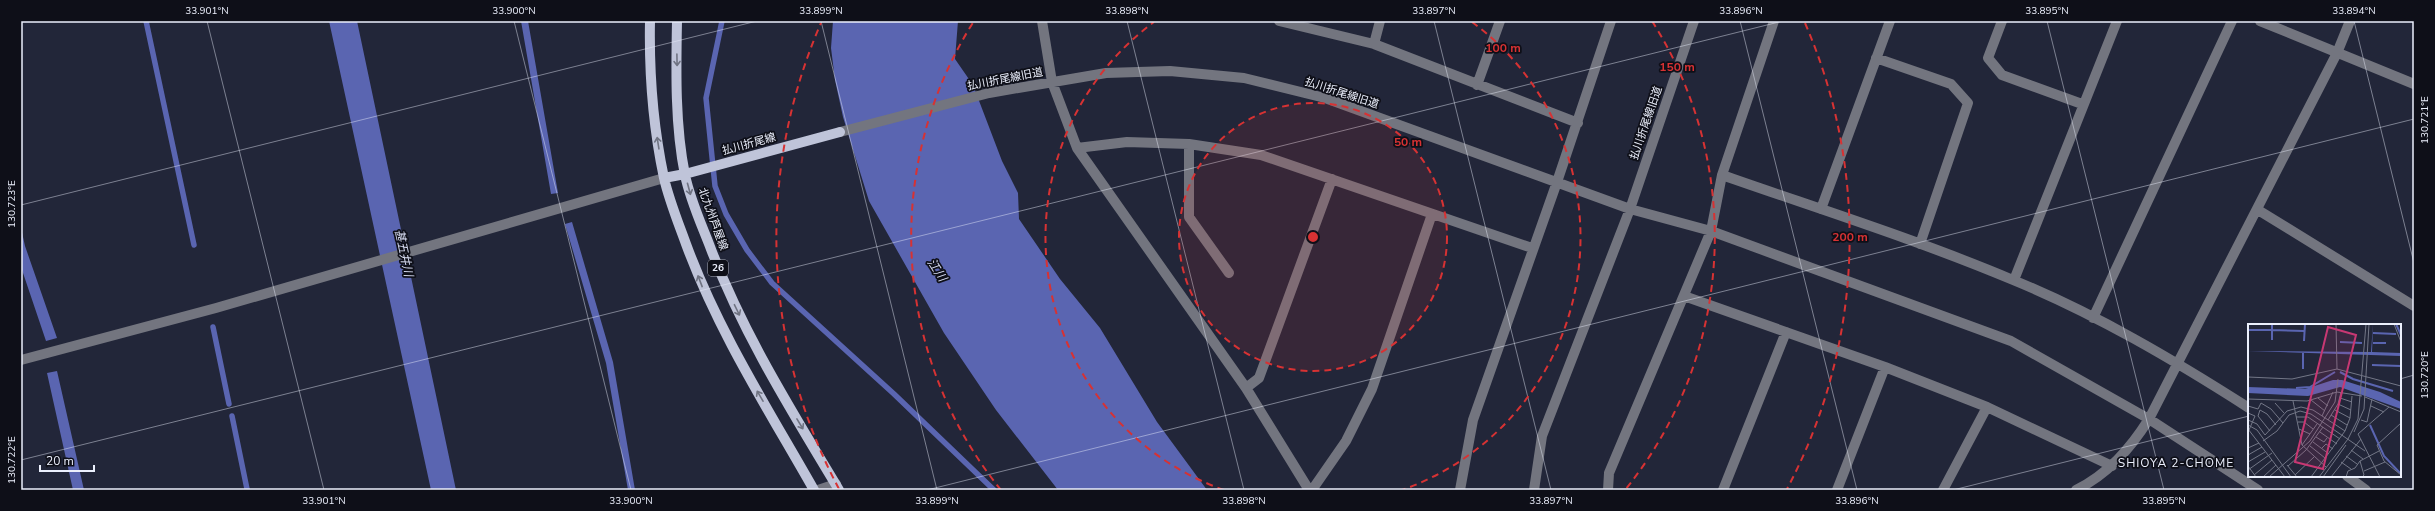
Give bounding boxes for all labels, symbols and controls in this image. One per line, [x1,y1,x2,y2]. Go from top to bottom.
text: 33.901°N [185,4,229,18]
text: 33.900°N [492,4,536,18]
text: 33.899°N [799,4,843,18]
text: 33.898°N [1105,4,1149,18]
text: 33.897°N [1412,4,1456,18]
text: 33.896°N [1719,4,1763,18]
text: 33.895°N [2025,4,2069,18]
text: 33.894°N [2332,4,2376,18]
text: 100 m [1485,40,1521,56]
one-way arrow [673,53,681,66]
text: 150 m [1659,59,1695,75]
street label: 払川折尾線旧道 [966,64,1044,94]
street label: 払川折尾線旧道 [1303,74,1381,112]
street label: 払川折尾線旧道 [1626,84,1666,162]
text: 130.721°E [2418,96,2432,144]
street label: 払川折尾線 [720,130,778,158]
text: 50 m [1394,134,1422,150]
one-way arrow [654,137,662,150]
text: 130.723°E [5,180,19,228]
one-way arrow [686,182,693,195]
street label: 北九州芦屋線 [695,185,731,253]
water label: 甚五井川 [391,228,417,280]
text: 200 m [1832,229,1868,245]
centre of rings [1306,230,1320,244]
water label: 江川 [924,256,951,286]
road number: 26 [708,260,728,276]
one-way arrow [695,275,703,287]
one-way arrow [734,304,741,316]
inset map [2248,324,2401,477]
text: 130.720°E [2418,351,2432,399]
one-way arrow [755,390,763,402]
one-way arrow [796,418,804,430]
text: 130.722°E [5,436,19,484]
scale bar [40,447,94,473]
text: 20 m [46,453,74,469]
district label: SHIOYA 2-CHOME [2118,455,2234,471]
text: 33.901°N [302,494,346,508]
text: 33.900°N [609,494,653,508]
text: 33.899°N [915,494,959,508]
text: 33.898°N [1222,494,1266,508]
text: 33.897°N [1529,494,1573,508]
text: 33.896°N [1835,494,1879,508]
text: 33.895°N [2142,494,2186,508]

